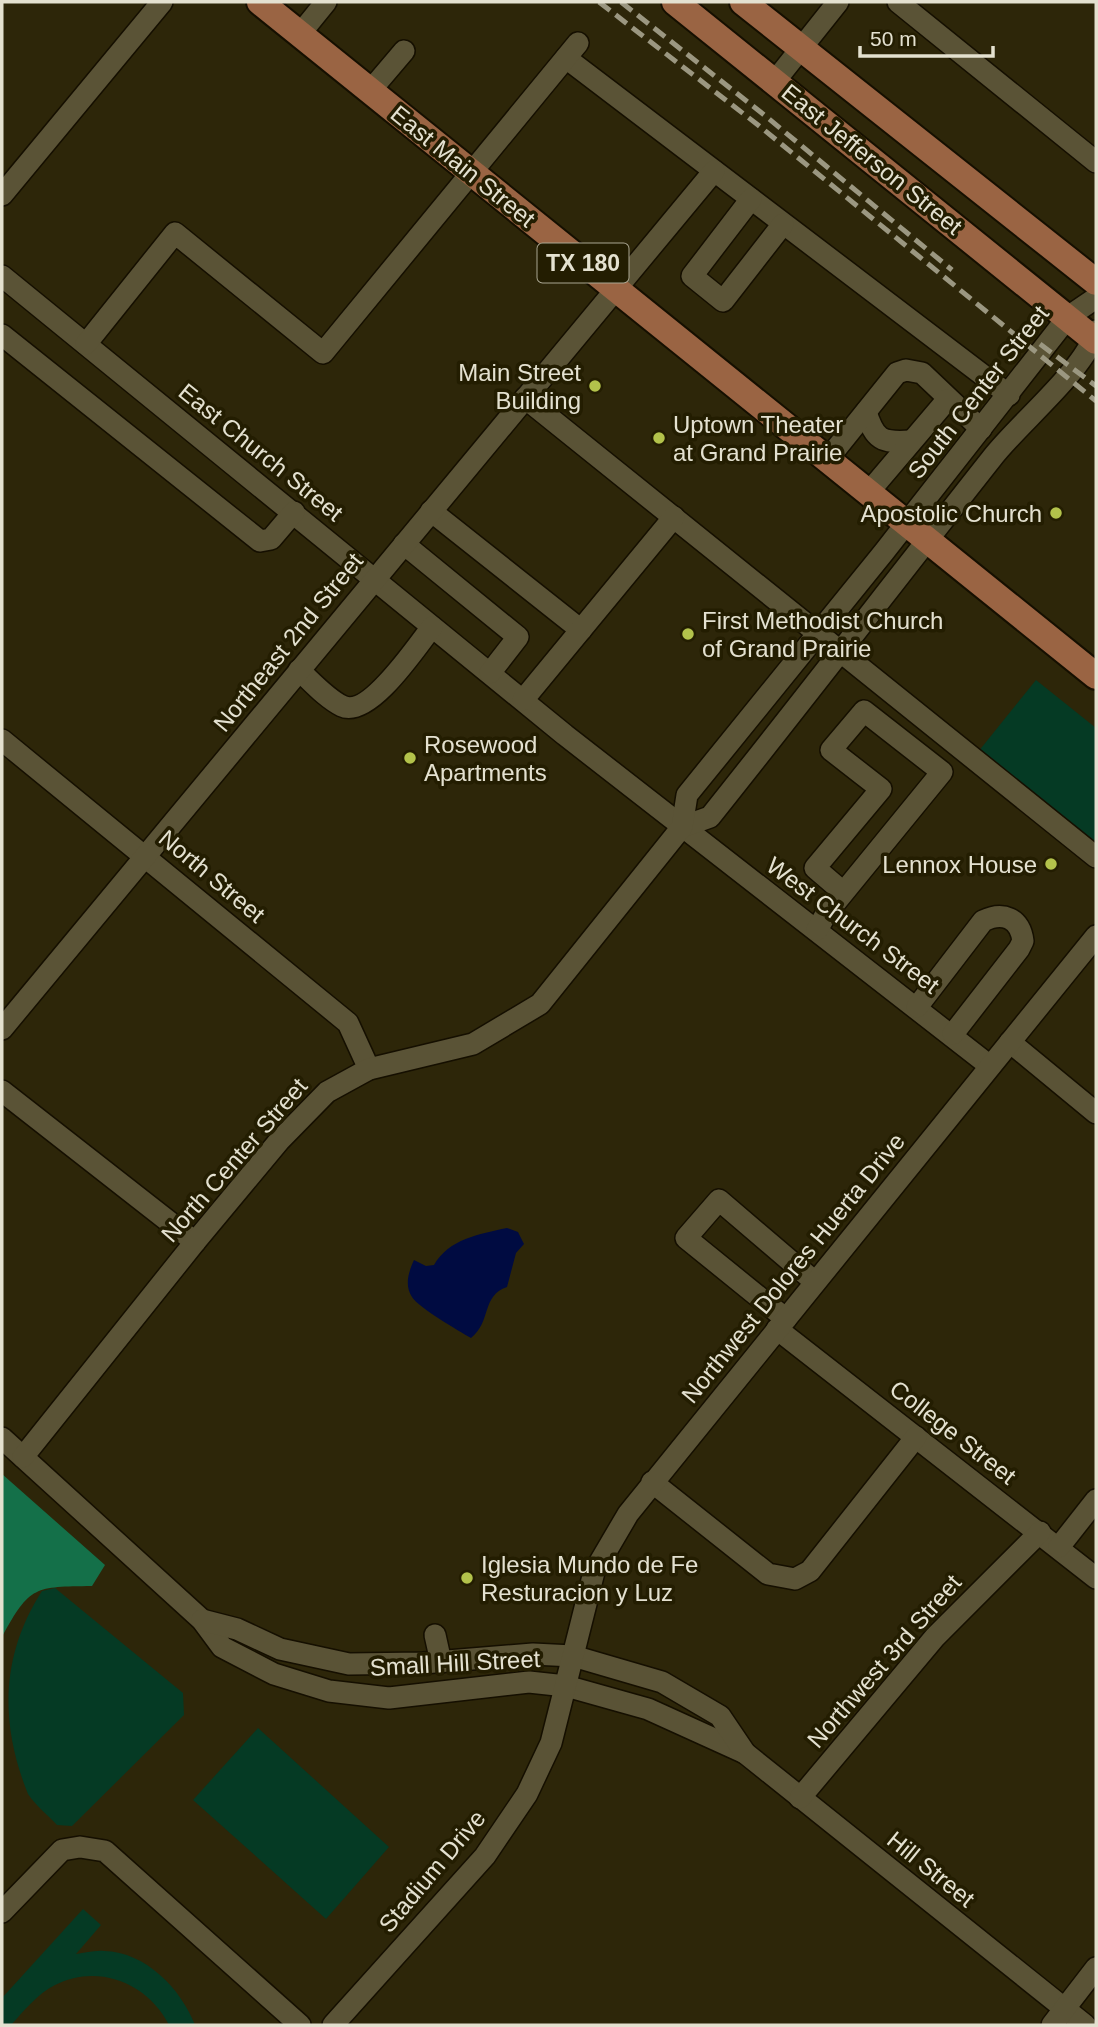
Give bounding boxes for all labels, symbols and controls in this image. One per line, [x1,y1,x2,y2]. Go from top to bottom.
scale bar [860,14,993,58]
text: 50 m [870,27,917,50]
street label: East Jefferson Street [777,78,968,240]
street label: East Main Street [386,100,541,233]
road number: TX 180 [538,244,628,282]
street label: South Center Street [902,300,1054,484]
place label: Main Street Building [458,359,581,414]
street label: East Church Street [174,378,349,526]
marker: Main Street Building [587,378,603,394]
place label: Uptown Theater at Grand Prairie [673,411,843,466]
marker: Uptown Theater at Grand Prairie [651,430,667,446]
place label: Apostolic Church [861,500,1042,527]
marker: Apostolic Church [1048,505,1064,521]
street label: Northeast 2nd Street [208,547,368,737]
place label: First Methodist Church of Grand Prairie [702,607,943,662]
marker: First Methodist Church of Grand Prairie [680,626,696,642]
place label: Rosewood Apartments [424,731,547,786]
marker: Rosewood Apartments [402,750,418,766]
street label: North Street [154,824,270,928]
street label: West Church Street [761,851,945,999]
place label: Lennox House [882,851,1037,878]
marker: Lennox House [1043,856,1059,872]
street label: North Center Street [156,1072,313,1247]
street label: Northwest Dolores Huerta Drive [676,1128,910,1408]
street label: College Street [885,1375,1021,1490]
place label: Iglesia Mundo de Fe Resturacion y Luz [481,1551,698,1606]
street label: Northwest 3rd Street [802,1569,967,1753]
marker: Iglesia Mundo de Fe Resturacion y Luz [459,1570,475,1586]
street label: Small Hill Street [369,1645,541,1681]
street label: Stadium Drive [373,1805,491,1937]
street label: Hill Street [882,1826,980,1912]

